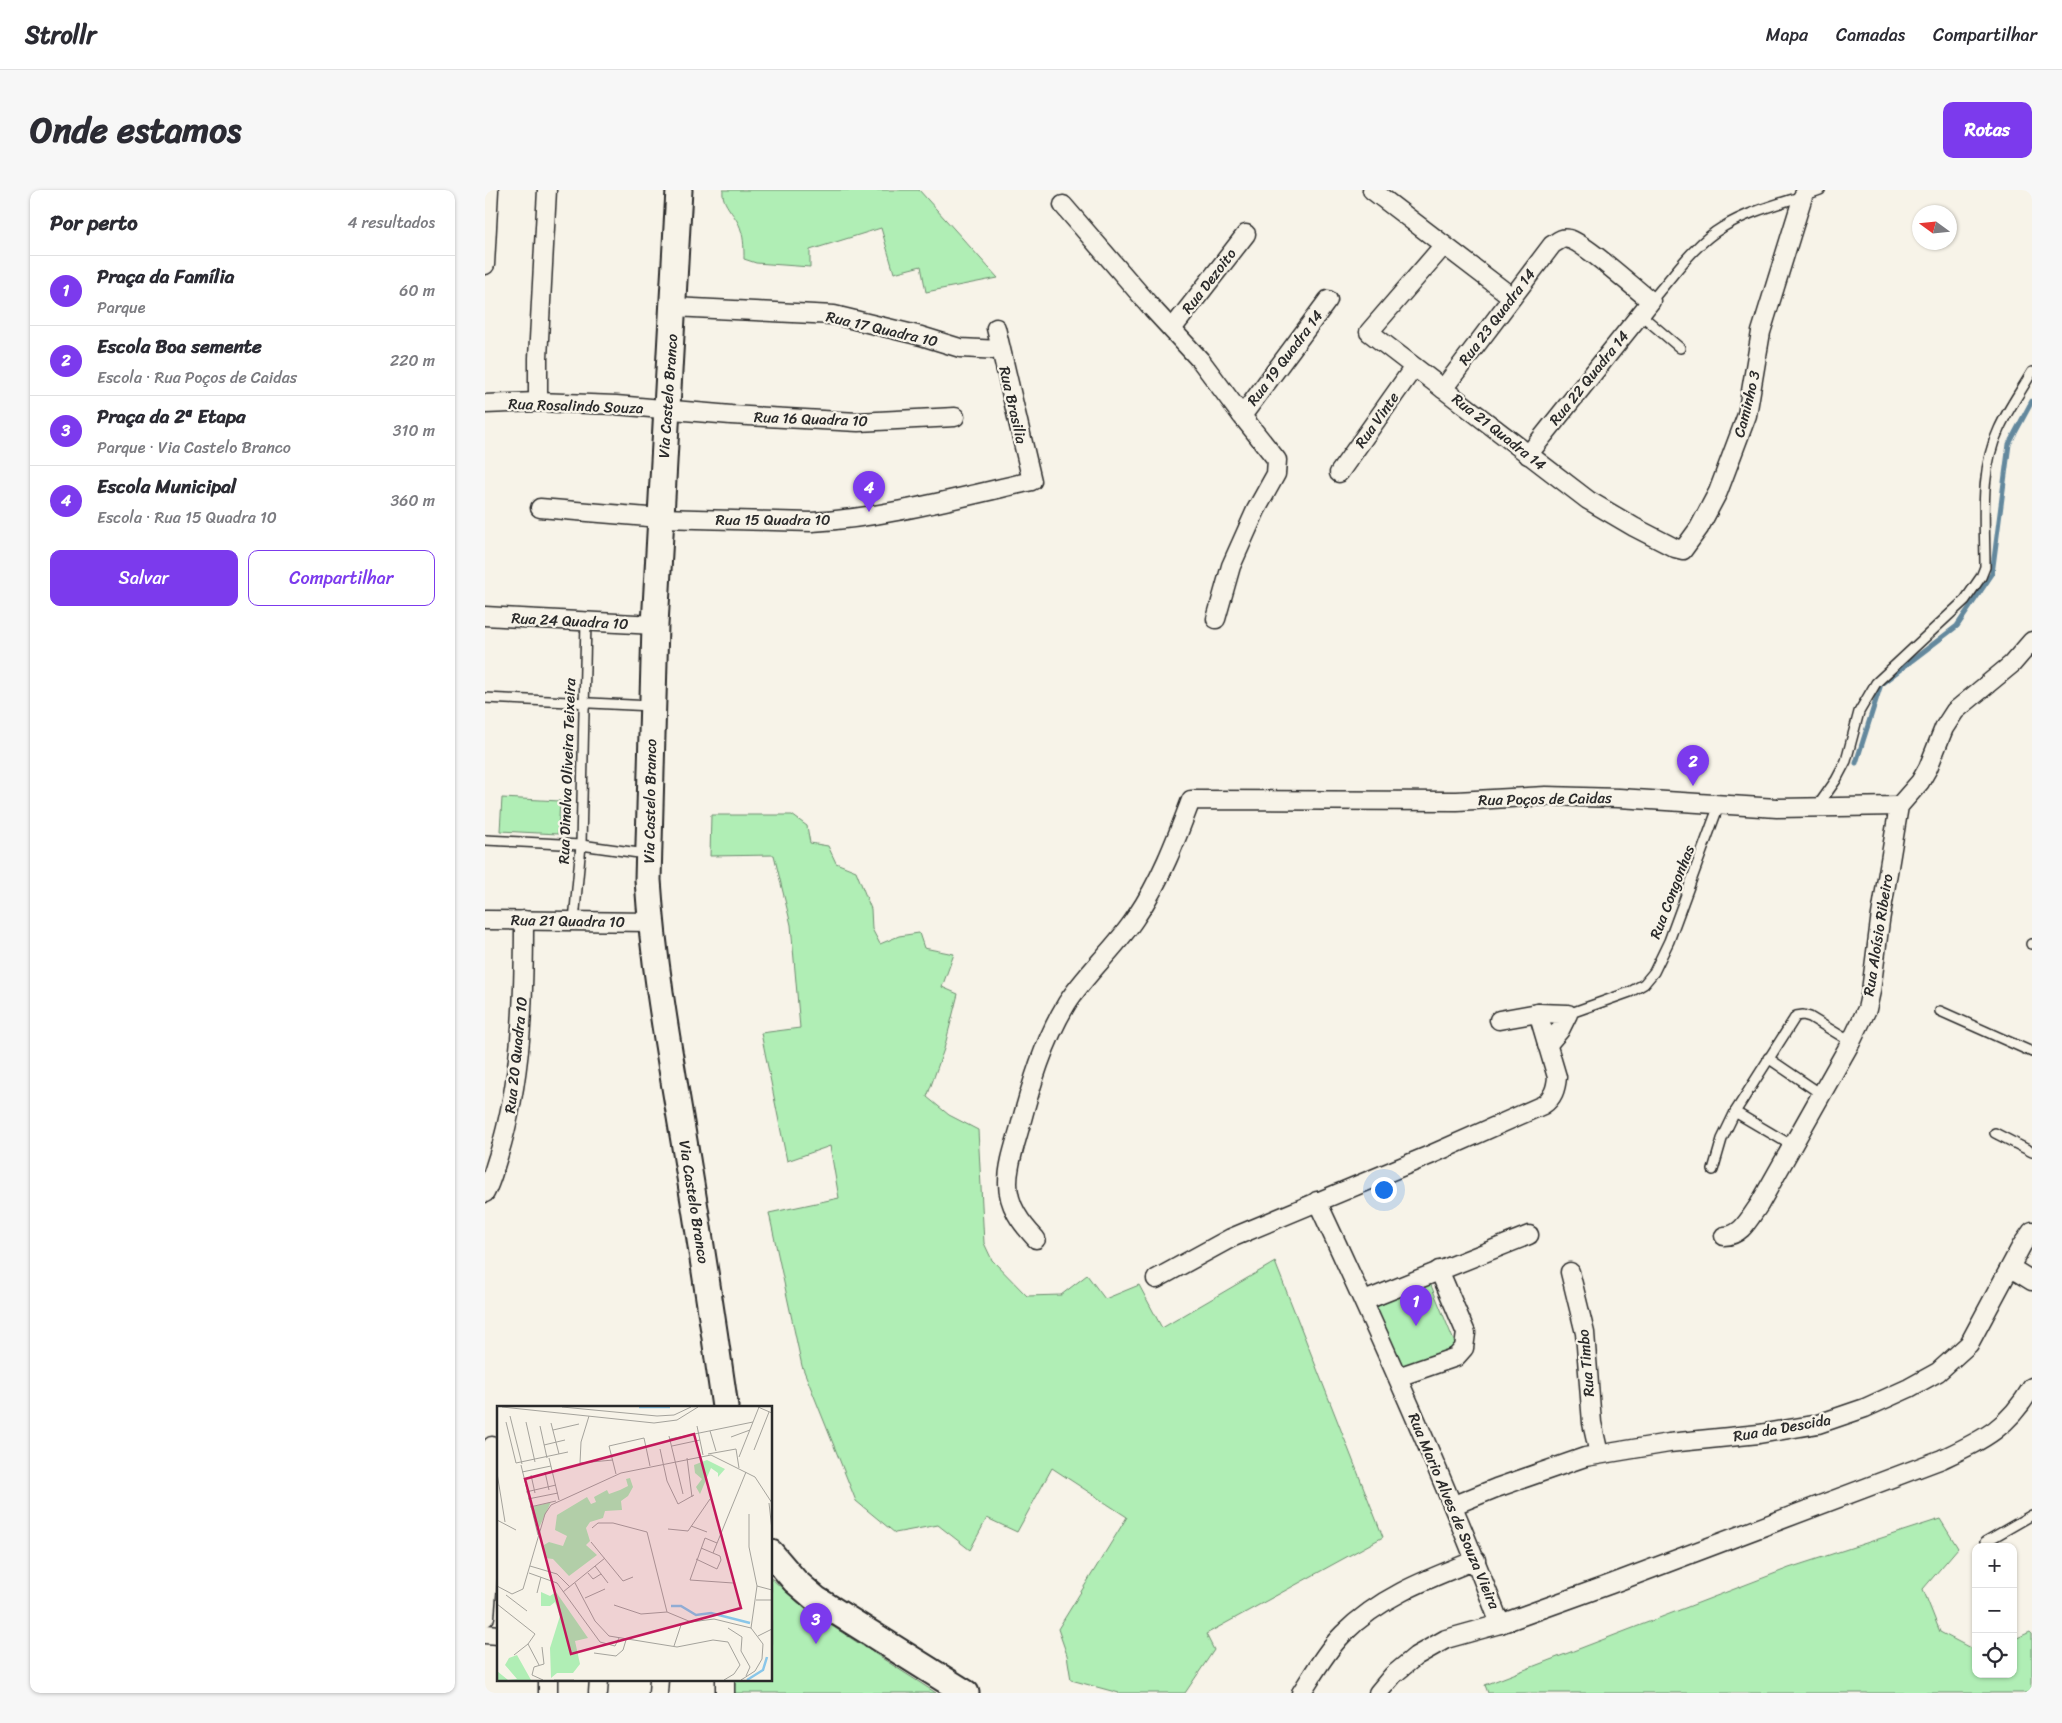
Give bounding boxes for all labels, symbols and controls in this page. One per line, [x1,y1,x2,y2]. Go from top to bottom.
text: Strollr [25,14,96,56]
text: Mapa [1766,19,1808,51]
text: Camadas [1836,19,1905,51]
text: Compartilhar [1933,19,2037,51]
text: Onde estamos [30,99,241,161]
button: Rotas [1943,102,2032,158]
text: Por perto [50,204,138,242]
north arrow [1912,205,1957,250]
text: 4 resultados [347,208,435,237]
street label: Rua Dezoito [1175,242,1243,320]
text: Praça da Família [97,260,234,293]
street label: Rua 23 Quadra 14 [1452,263,1542,371]
text: 1 [63,276,69,305]
text: 60 m [399,276,435,305]
text: Parque [97,293,145,322]
street label: Rua 17 Quadra 10 [823,303,941,355]
street label: Rua 19 Quadra 14 [1240,304,1330,412]
street label: Rua 22 Quadra 14 [1542,325,1636,431]
text: Escola Boa semente [97,330,262,363]
street label: Via Castelo Branco [651,333,685,459]
text: 2 [61,346,71,375]
text: 220 m [390,346,435,375]
text: Escola · Rua Poços de Caidas [97,363,297,392]
street label: Rua Brasilia [991,364,1035,447]
street label: Caminho 3 [1726,368,1768,440]
street label: Rua Vinte [1348,386,1406,454]
street label: Rua 21 Quadra 14 [1446,387,1552,477]
street label: Rua Rosalindo Souza [508,391,644,421]
text: Praça da 2ª Etapa [97,400,246,433]
street label: Rua 16 Quadra 10 [754,404,868,434]
text: 3 [62,416,70,445]
text: 310 m [393,416,435,445]
text: Parque · Via Castelo Branco [97,433,291,462]
text: Escola Municipal [97,470,236,503]
pin: 4 [853,471,885,512]
text: 4 [61,486,71,515]
text: 360 m [391,486,435,515]
text: Escola · Rua 15 Quadra 10 [97,503,277,532]
street label: Rua 15 Quadra 10 [716,507,830,533]
button: Salvar [50,550,238,606]
button: Compartilhar [248,550,435,606]
street label: Rua 24 Quadra 10 [511,605,629,637]
street label: Rua Dinalva Oliveira Teixeira [551,677,583,864]
street label: Via Castelo Branco [636,738,664,864]
pin: 2 [1677,745,1709,786]
street label: Rua Poços de Caidas [1478,785,1612,813]
street label: Rua Congonhas [1642,841,1702,943]
street label: Rua Aloísio Ribeiro [1856,871,1901,998]
street label: Rua 21 Quadra 10 [511,907,625,935]
street label: Rua 20 Quadra 10 [497,995,535,1115]
street label: Via Castelo Branco [671,1138,717,1266]
your location [1371,1177,1397,1203]
pin: 1 [1400,1285,1432,1326]
street label: Rua Timbo [1570,1328,1602,1398]
inset map [497,1406,773,1680]
street label: Rua da Descida [1731,1407,1833,1449]
street label: Rua Mario Alves de Souza Vieira [1401,1409,1507,1614]
map controls [1972,1543,2017,1678]
button: + [1972,1543,2017,1588]
button: − [1972,1588,2017,1633]
pin: 3 [800,1603,832,1644]
button: locate [1972,1633,2017,1678]

